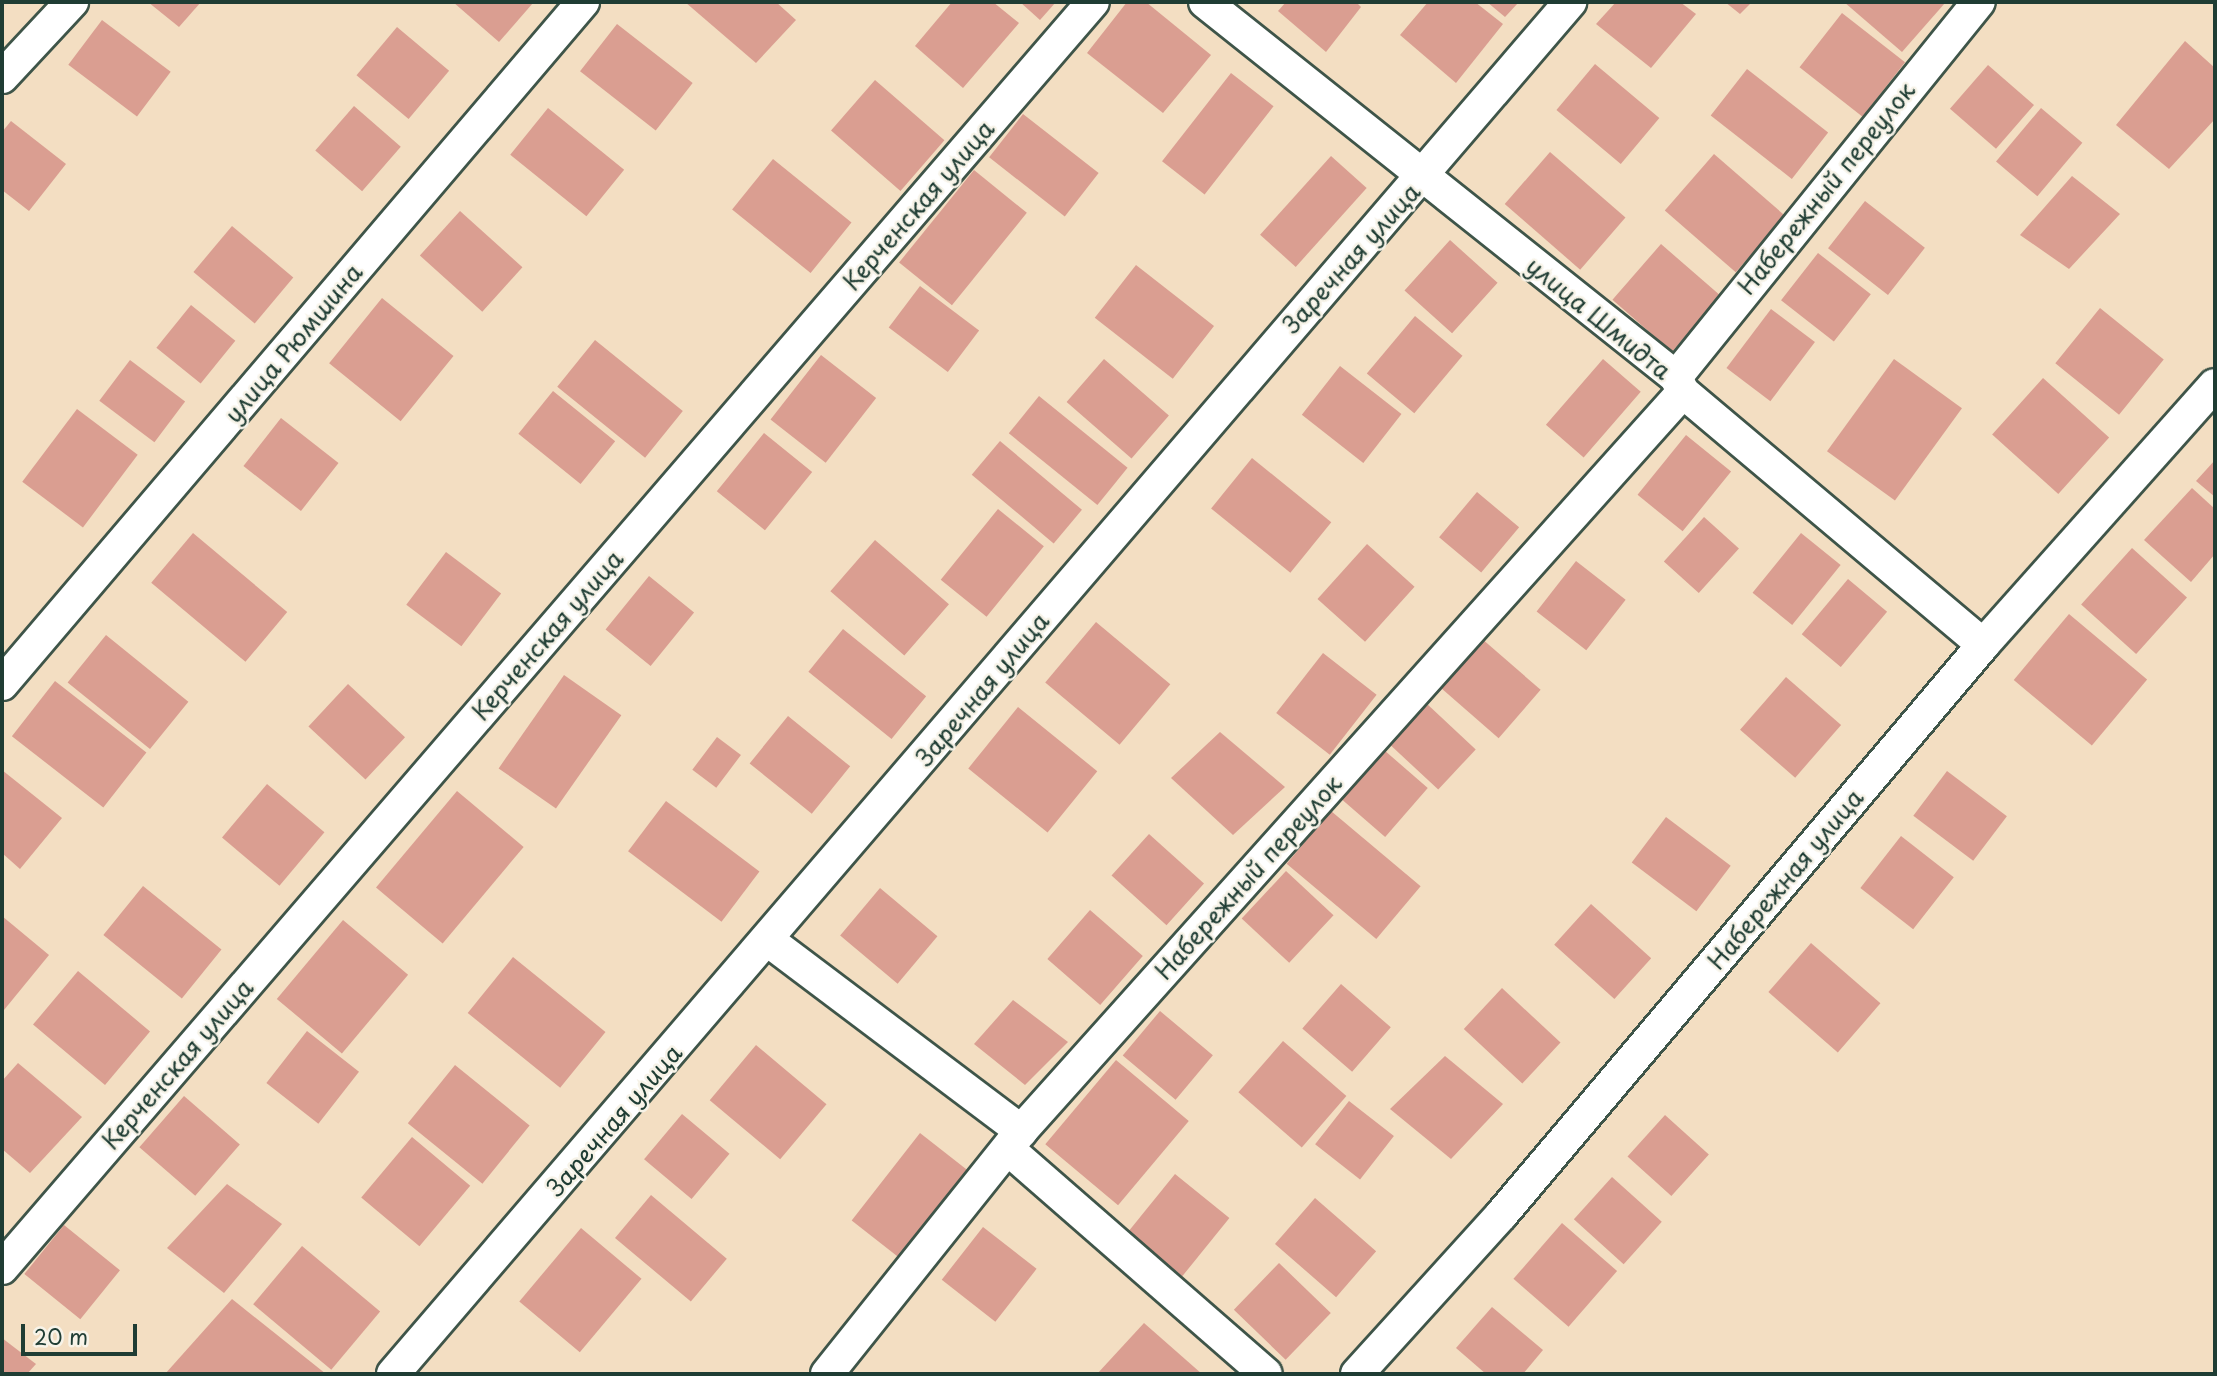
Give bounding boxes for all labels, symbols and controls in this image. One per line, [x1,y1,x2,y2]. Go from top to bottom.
street label: Набережный переулок [1731,76,1921,300]
street label: Керченская улица [836,114,1000,296]
street label: Заречная улица [1276,177,1426,339]
street label: улица Шмидта [1521,251,1677,385]
street label: улица Рюмшина [218,257,368,429]
street label: Керченская улица [465,544,629,726]
street label: Заречная улица [909,606,1055,772]
street label: Набережный переулок [1149,769,1347,985]
street label: Набережная улица [1701,783,1869,975]
street label: Керченская улица [95,973,259,1155]
street label: Заречная улица [540,1038,688,1202]
scale bar [24,1310,140,1354]
text: 20 m [34,1320,88,1352]

